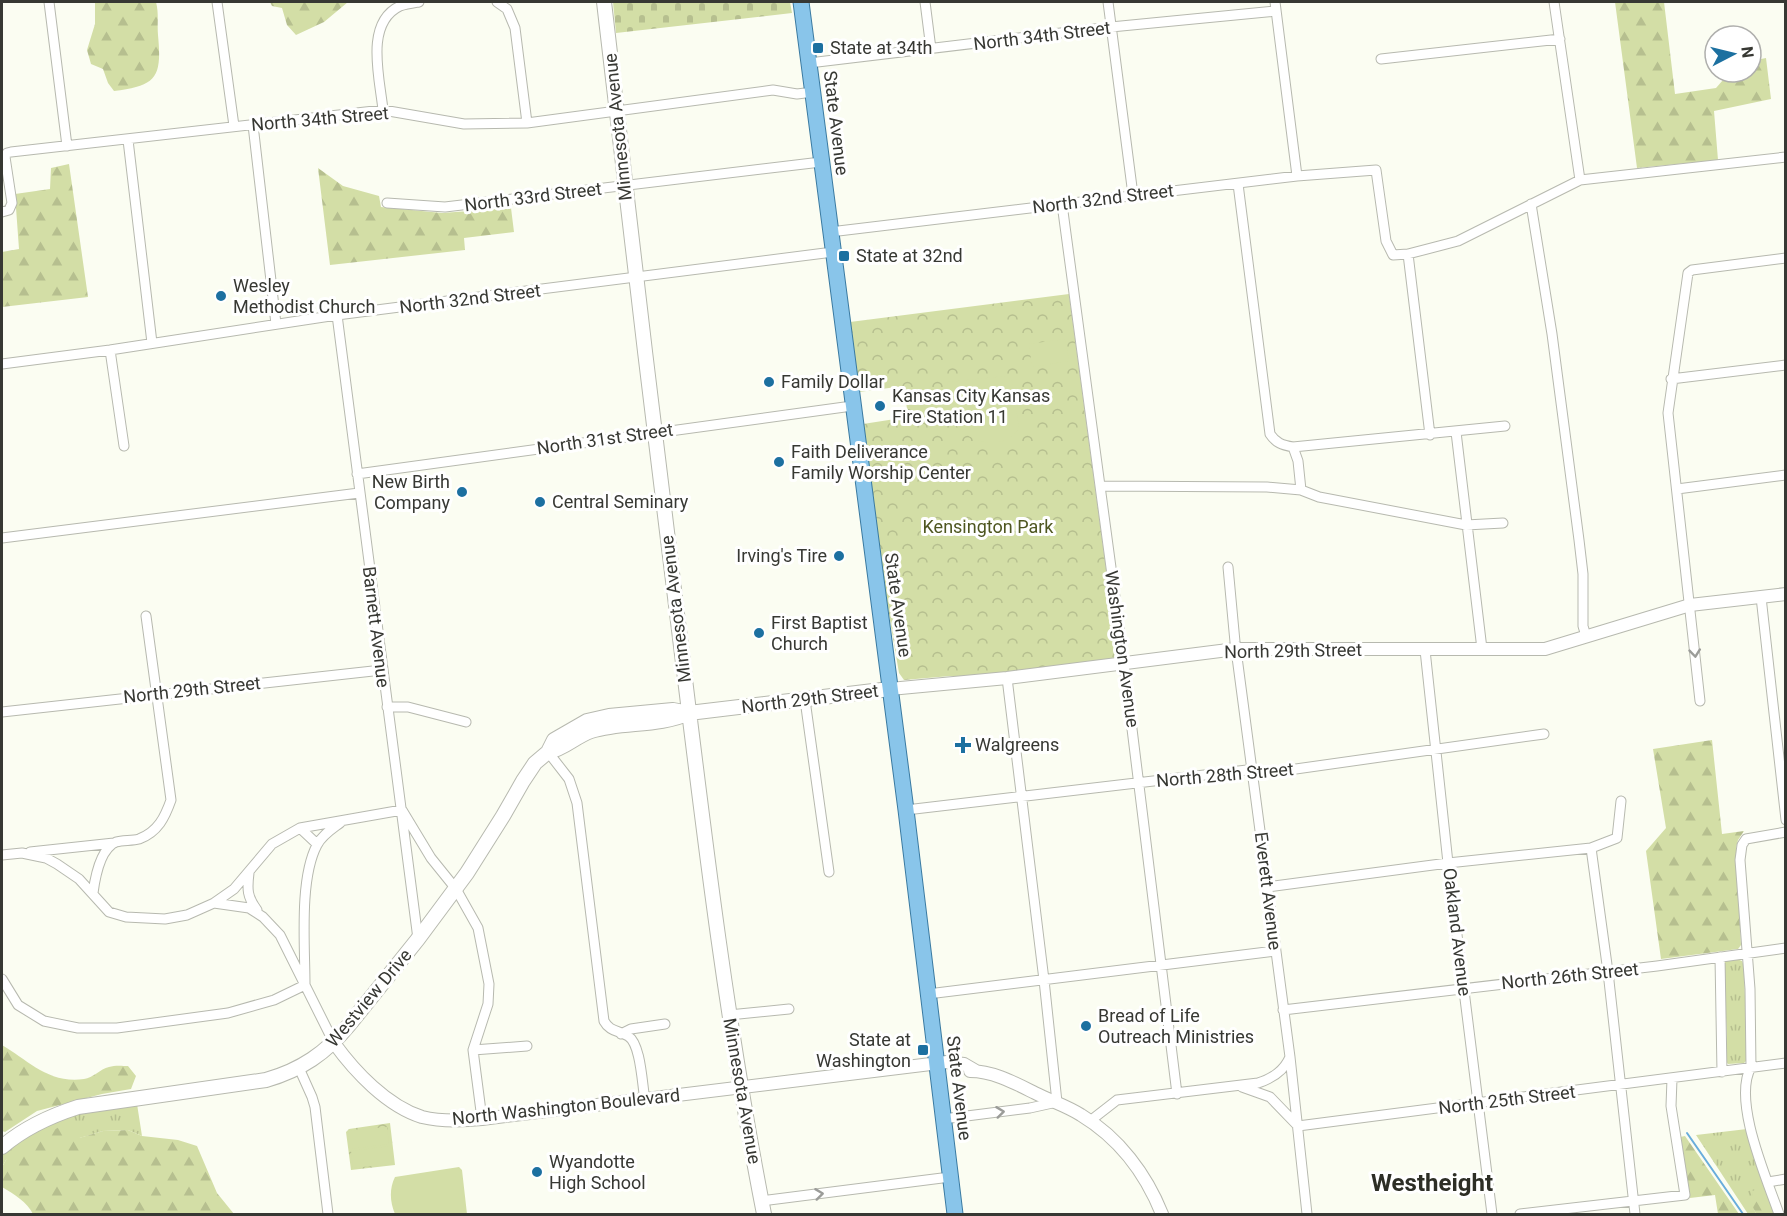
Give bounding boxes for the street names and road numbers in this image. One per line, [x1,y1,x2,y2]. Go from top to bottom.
street label: North 34th Street [972,17,1112,54]
street label: Minnesota Avenue [599,52,636,202]
street label: State Avenue [820,69,853,176]
street label: North 34th Street [250,102,390,135]
street label: North 33rd Street [463,178,603,215]
street label: North 32nd Street [1031,179,1175,218]
street label: North 32nd Street [398,279,542,318]
street label: North 31st Street [535,419,674,458]
street label: Minnesota Avenue [656,534,695,684]
street label: State Avenue [881,551,916,658]
street label: Barnett Avenue [359,565,394,689]
street label: Washington Avenue [1101,569,1144,729]
street label: North 29th Street [1224,639,1362,662]
street label: North 29th Street [122,672,262,707]
street label: North 29th Street [740,680,880,717]
street label: North 28th Street [1155,758,1295,791]
street label: Everett Avenue [1251,831,1286,951]
street label: Oakland Avenue [1439,867,1476,997]
street label: Westview Drive [322,944,416,1051]
street label: North 26th Street [1500,958,1640,993]
street label: Minnesota Avenue [719,1016,766,1166]
street label: State Avenue [943,1034,976,1141]
street label: North 25th Street [1437,1081,1577,1118]
street label: North Washington Boulevard [451,1084,681,1129]

